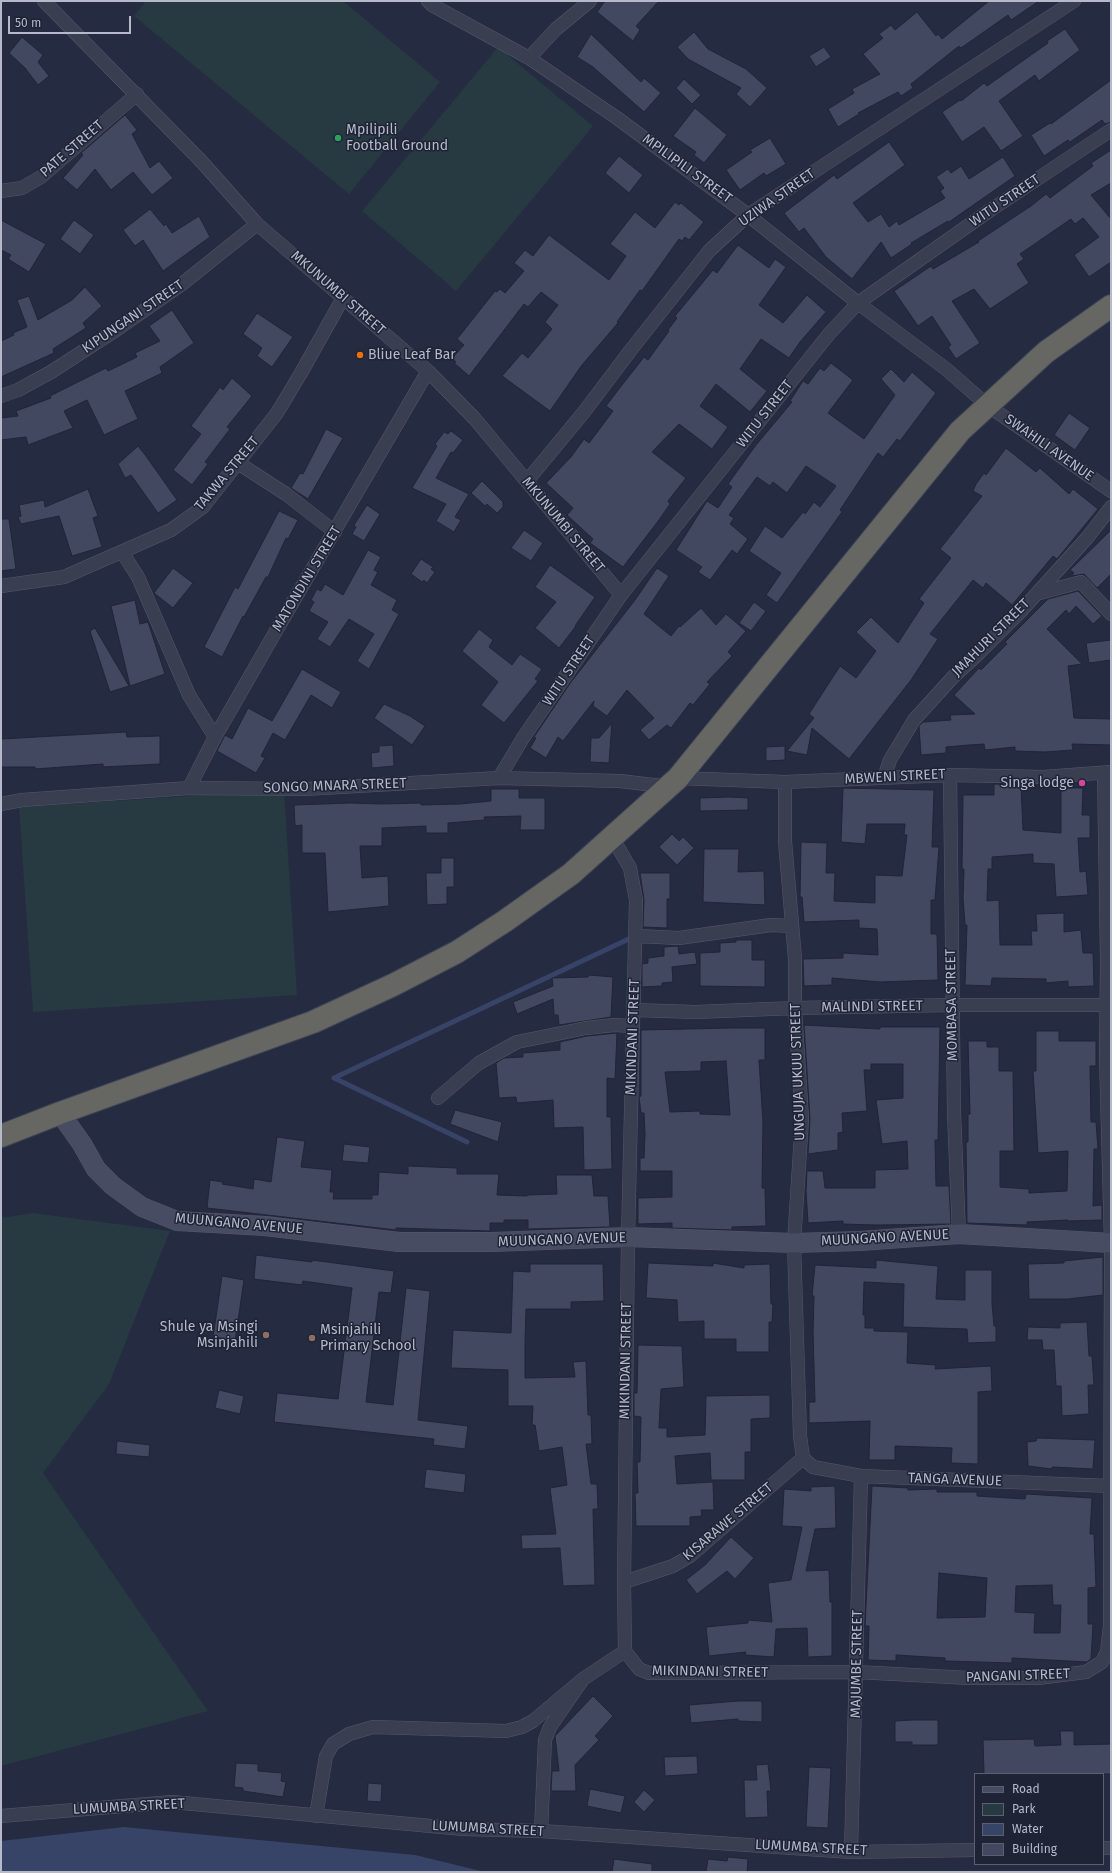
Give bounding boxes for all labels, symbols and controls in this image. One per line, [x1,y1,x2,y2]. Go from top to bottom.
scale bar [10,8,133,34]
text: 50 m [15,16,41,30]
street label: PATE STREET [37,117,107,181]
place label: Mpilipili Football Ground [346,122,448,154]
street label: MPILIPILI STREET [639,131,735,207]
marker: Mpilipili Football Ground [333,133,343,143]
street label: UZIWA STREET [736,166,818,230]
street label: WITU STREET [967,171,1043,231]
street label: MKUNUMBI STREET [287,247,389,339]
street label: KIPUNGANI STREET [79,277,187,357]
place label: Bliue Leaf Bar [368,347,456,363]
marker: Bliue Leaf Bar [355,350,365,360]
street label: WITU STREET [733,377,797,451]
street label: SWAHILI AVENUE [1001,411,1097,485]
street label: TAKWA STREET [191,434,263,514]
street label: MKUNUMBI STREET [518,474,608,576]
street label: MATONDINI STREET [269,523,345,635]
street label: JMAHURI STREET [948,595,1034,681]
street label: WITU STREET [539,633,599,709]
street label: MBWENI STREET [844,766,946,788]
street label: SONGO MNARA STREET [263,775,407,797]
place label: Singa lodge [1001,775,1074,791]
marker: Singa lodge [1077,778,1087,788]
street label: MOMBASA STREET [943,949,961,1061]
street label: MIKINDANI STREET [623,978,643,1096]
street label: MALINDI STREET [821,998,923,1016]
street label: UNGUJA UKUU STREET [787,1003,809,1141]
street label: MUUNGANO AVENUE [174,1210,304,1238]
street label: MUUNGANO AVENUE [821,1226,949,1250]
street label: MUUNGANO AVENUE [498,1229,626,1251]
street label: MIKINDANI STREET [617,1303,635,1419]
place label: Shule ya Msingi Msinjahili [160,1319,258,1352]
place label: Msinjahili Primary School [320,1322,416,1354]
marker: Shule ya Msingi Msinjahili [261,1330,271,1340]
marker: Msinjahili Primary School [307,1333,317,1343]
street label: TANGA AVENUE [908,1470,1002,1490]
street label: KISARAWE STREET [680,1479,776,1565]
street label: MAJUMBE STREET [848,1610,866,1718]
street label: MIKINDANI STREET [652,1663,768,1681]
street label: PANGANI STREET [966,1666,1070,1686]
legend [974,1773,1104,1865]
text: Road [1012,1782,1040,1796]
street label: LUMUMBA STREET [72,1796,186,1818]
text: Park [1012,1802,1036,1816]
street label: LUMUMBA STREET [431,1818,545,1840]
text: Water [1012,1822,1043,1836]
street label: LUMUMBA STREET [754,1837,868,1859]
text: Building [1012,1842,1057,1856]

